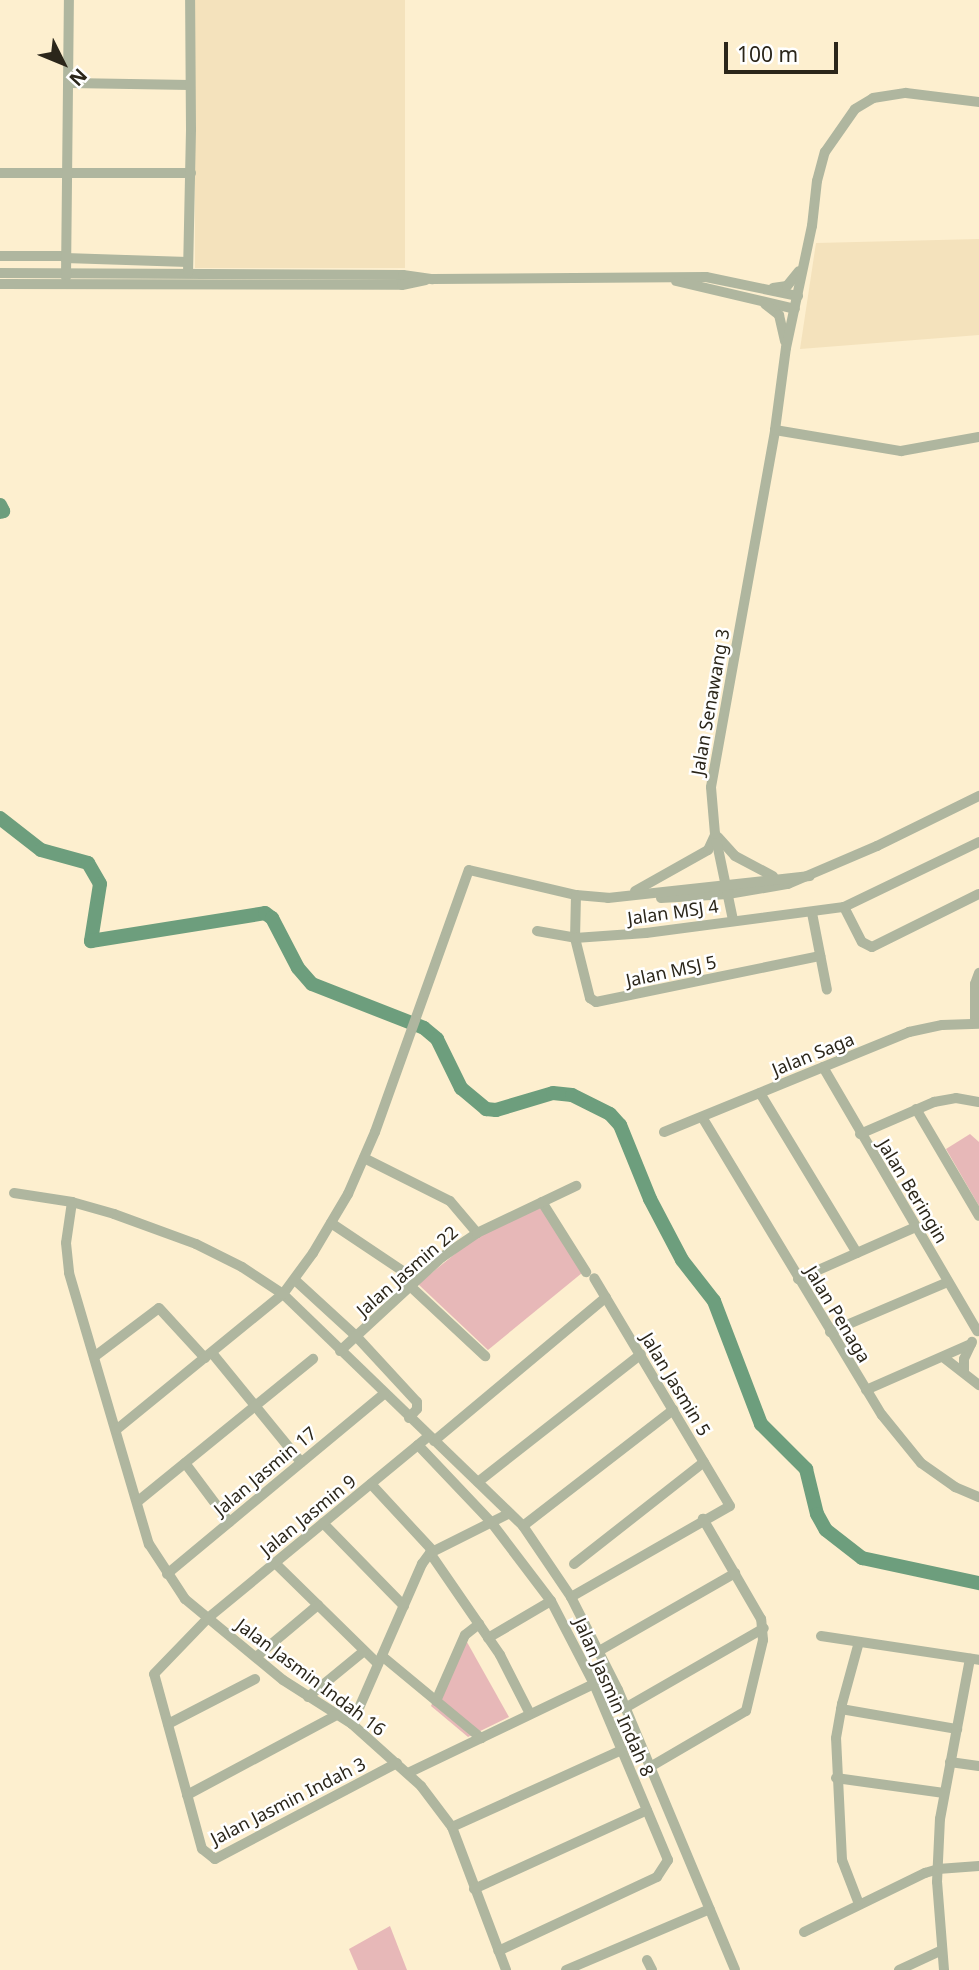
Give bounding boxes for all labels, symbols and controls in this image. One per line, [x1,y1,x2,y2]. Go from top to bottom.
north arrow [28,28,98,98]
scale bar [727,28,841,72]
text: 100 m [737,40,798,68]
text: N [64,63,93,92]
street label: Jalan Senawang 3 [686,627,734,777]
street label: Jalan MSJ 4 [626,895,720,929]
street label: Jalan MSJ 5 [624,951,718,991]
street label: Jalan Saga [769,1028,857,1080]
street label: Jalan Beringin [873,1135,953,1247]
street label: Jalan Jasmin 22 [352,1221,462,1321]
street label: Jalan Penaga [801,1262,875,1366]
street label: Jalan Jasmin 5 [637,1328,715,1440]
street label: Jalan Jasmin 17 [209,1422,321,1520]
street label: Jalan Jasmin 9 [256,1470,360,1560]
street label: Jalan Jasmin Indah 16 [232,1614,390,1740]
street label: Jalan Jasmin Indah 8 [569,1615,659,1779]
street label: Jalan Jasmin Indah 3 [207,1753,369,1849]

